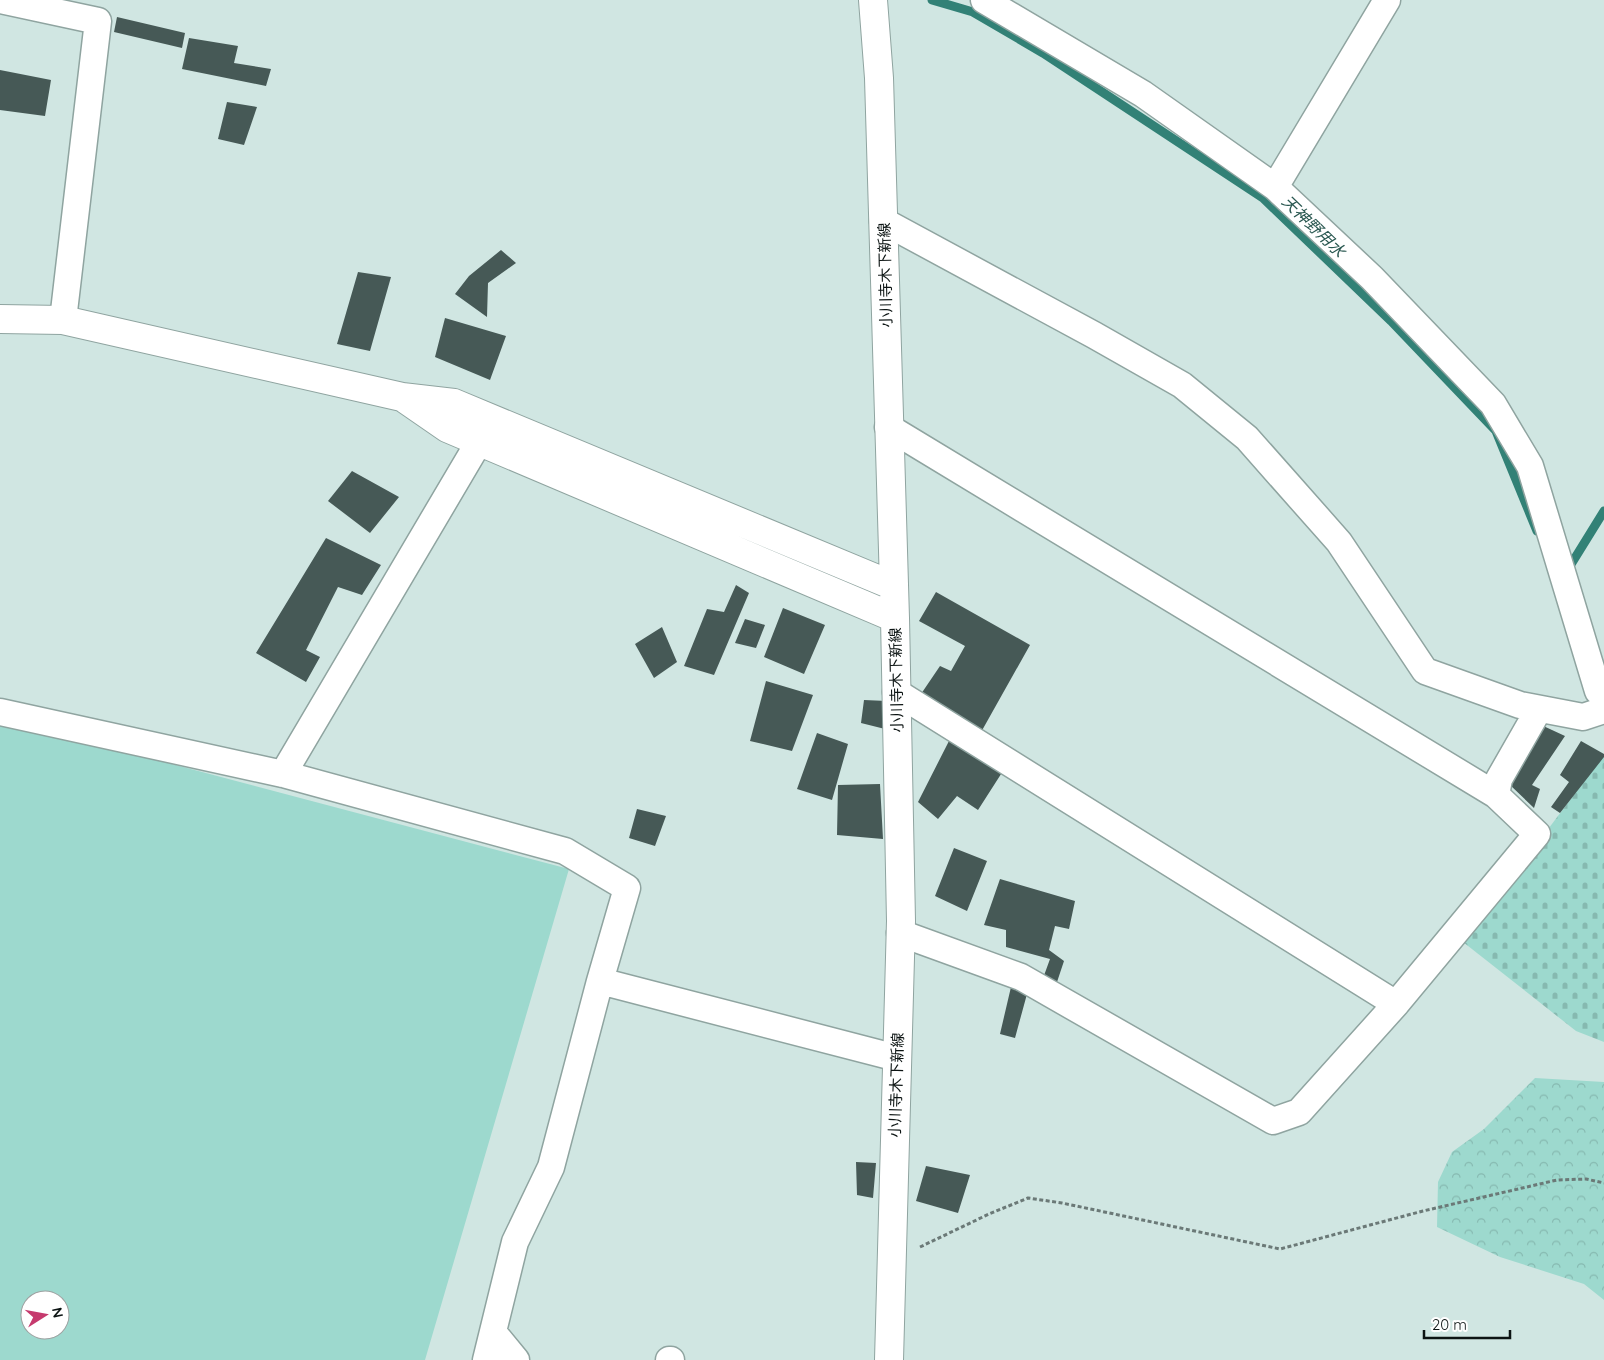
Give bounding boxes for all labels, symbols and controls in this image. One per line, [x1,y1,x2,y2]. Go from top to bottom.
water label: 天神野用水 [1278,191,1351,262]
street label: 小川寺木下新線 [875,222,895,328]
street label: 小川寺木下新線 [886,627,906,733]
street label: 小川寺木下新線 [885,1032,907,1138]
north arrow [20,1290,70,1340]
text: N [48,1306,68,1319]
scale bar [1424,1308,1510,1340]
text: 20 m [1432,1315,1467,1334]

